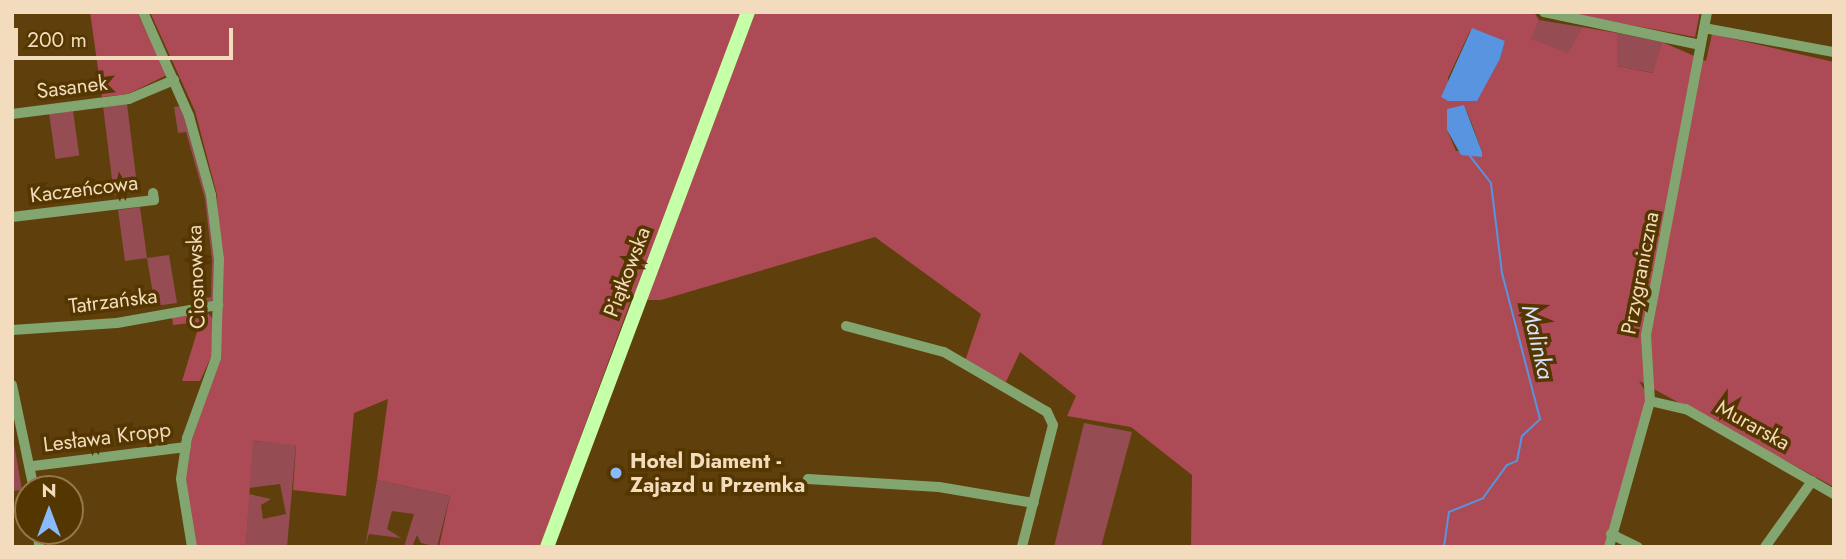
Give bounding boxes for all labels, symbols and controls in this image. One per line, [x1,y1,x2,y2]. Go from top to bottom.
scale bar [18,14,236,58]
text: 200 m [27,25,87,55]
street label: Sasanek [35,70,109,104]
street label: Kaczeńcowa [28,170,140,208]
street label: Przygraniczna [1616,210,1664,336]
street label: Piątkowska [598,223,656,321]
street label: Ciosnowska [182,225,210,329]
street label: Tatrzańska [67,283,159,319]
water label: Malinka [1516,302,1560,382]
street label: Murarska [1712,395,1794,455]
street label: Lesława Kropp [42,417,172,457]
place label: Hotel Diament - Zajazd u Przemka [630,448,805,498]
marker: Hotel Diament - Zajazd u Przemka [608,465,624,481]
north arrow [14,475,84,545]
text: N [41,477,57,504]

